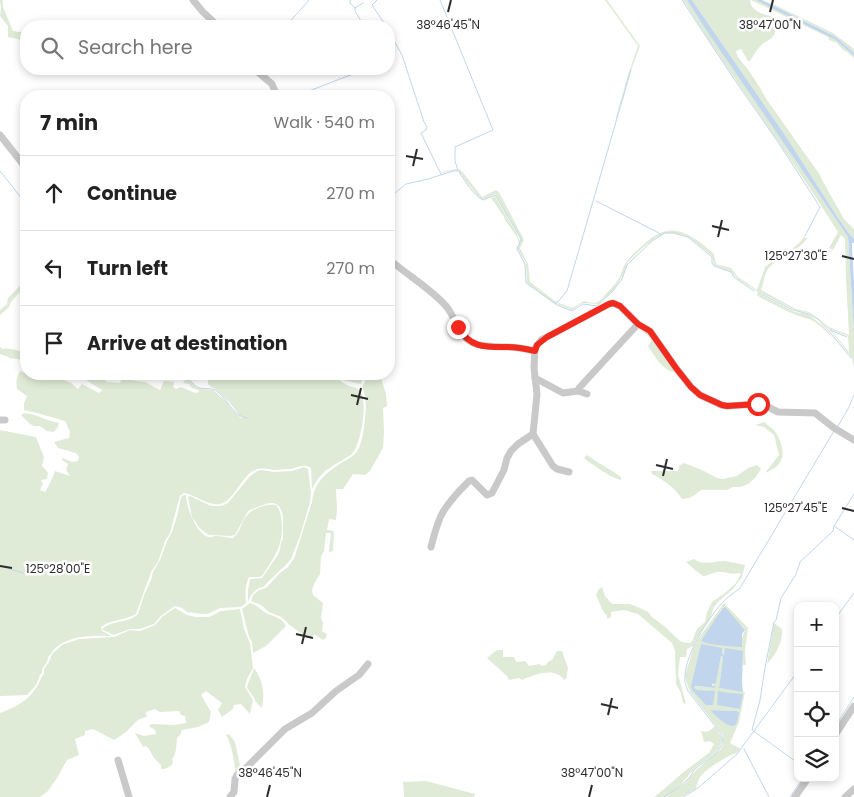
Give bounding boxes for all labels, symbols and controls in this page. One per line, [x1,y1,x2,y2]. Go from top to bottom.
text: 38°46'45"N [416,16,480,33]
text: 38°47'00"N [739,16,801,33]
search box [20,20,395,75]
icon: search [38,34,66,62]
text: Search here [78,34,192,61]
text: 7 min [40,108,98,137]
text: Walk · 540 m [274,111,375,134]
icon: ahead [40,179,68,207]
text: Continue [87,180,177,207]
text: 270 m [326,182,375,205]
text: 125°27'30"E [765,247,827,264]
icon: left [40,254,68,282]
text: Turn left [87,255,168,282]
text: 270 m [326,257,375,280]
route end [447,316,470,339]
icon: arrive [40,329,68,357]
text: Arrive at destination [87,330,288,357]
route start [747,393,770,416]
text: 125°27'45"E [764,499,828,516]
text: 125°28'00"E [26,560,90,577]
map controls [794,602,839,782]
button: + [794,602,839,647]
button: − [794,647,839,692]
button: locate [794,692,839,737]
button: layers [794,737,839,782]
text: 38°46'45"N [238,764,302,781]
text: 38°47'00"N [561,764,623,781]

